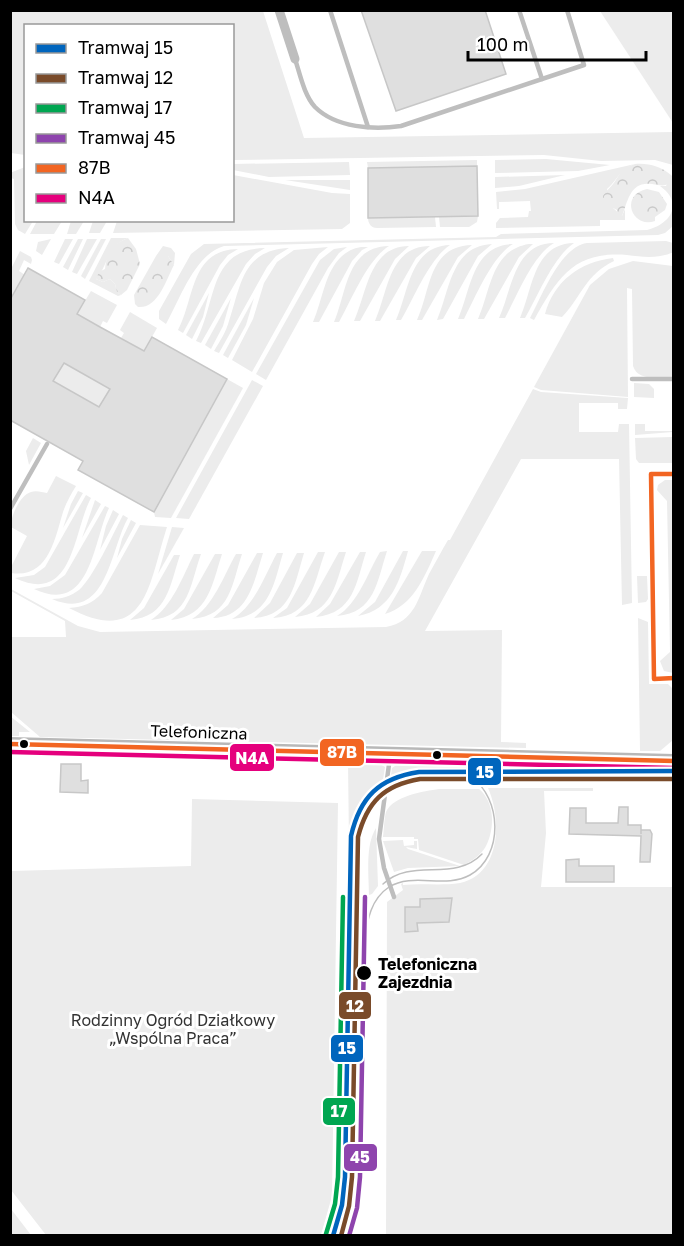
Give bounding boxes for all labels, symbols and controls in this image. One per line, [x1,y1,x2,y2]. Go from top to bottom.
legend [24,24,234,222]
scale bar [468,24,646,62]
text: 100 m [477,33,528,55]
text: Tramwaj 15 [78,36,173,58]
text: Tramwaj 12 [78,66,173,88]
text: Tramwaj 17 [78,96,172,118]
text: Tramwaj 45 [78,126,175,148]
text: 87B [78,156,111,178]
text: N4A [78,186,115,208]
street label: Telefoniczna [150,720,248,744]
unlabelled marker [18,738,30,750]
line badge: 87B [319,738,365,767]
text: 87B [327,742,357,762]
line badge: N4A [229,743,275,772]
text: N4A [235,748,269,768]
unlabelled marker [431,749,443,761]
line badge: 15 [467,757,502,786]
text: 15 [476,762,494,782]
place label: Telefoniczna Zajezdnia [378,954,477,992]
marker: Telefoniczna Zajezdnia [355,964,373,982]
line badge: 12 [338,991,372,1020]
text: 12 [346,996,364,1016]
park label: Rodzinny Ogród Działkowy „Wspólna Praca” [71,1010,275,1048]
line badge: 15 [330,1034,364,1063]
text: 15 [338,1038,356,1058]
line badge: 17 [322,1097,356,1126]
text: 17 [331,1101,348,1121]
line badge: 45 [343,1143,378,1172]
text: 45 [350,1147,370,1167]

